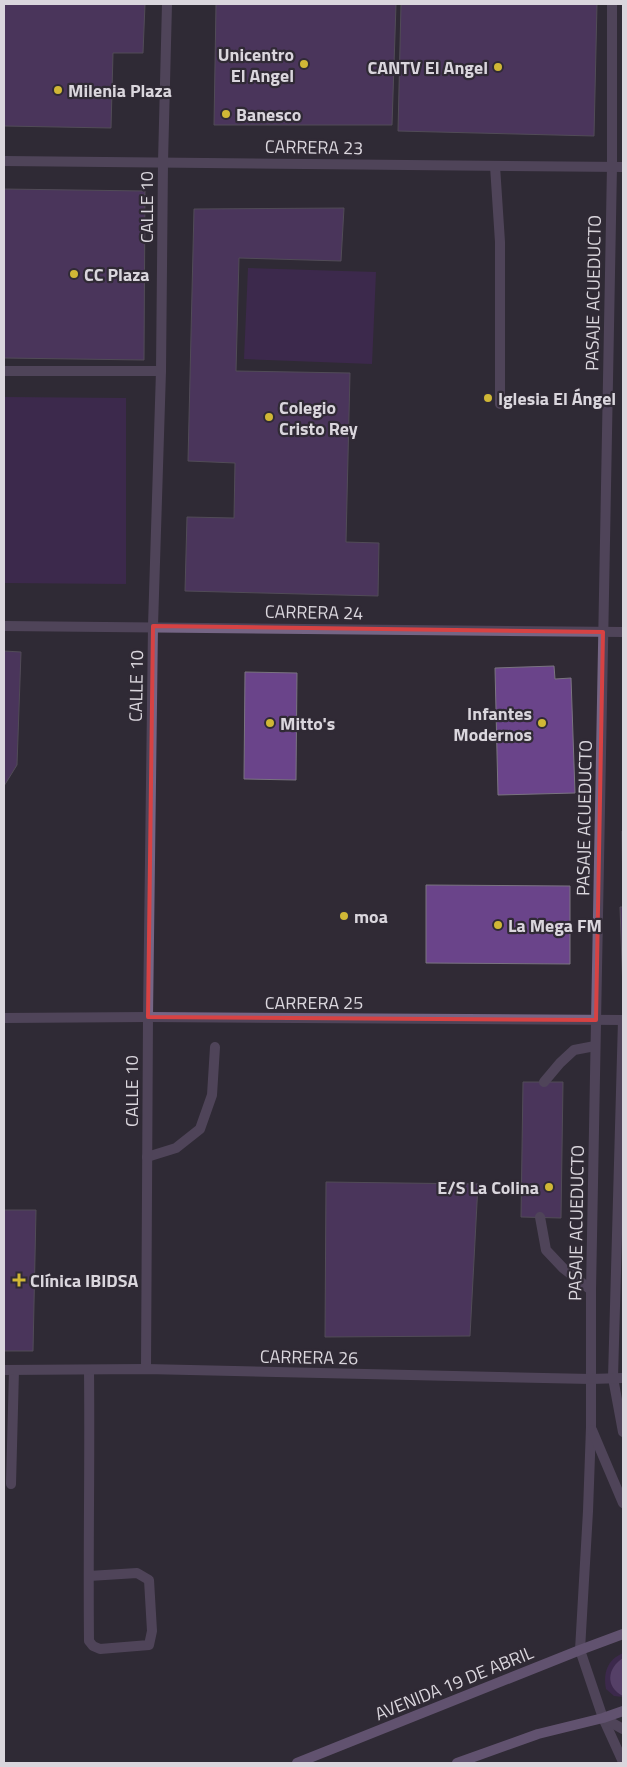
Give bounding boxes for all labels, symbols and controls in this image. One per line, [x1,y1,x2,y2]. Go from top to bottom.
place label: Unicentro El Angel [218,41,294,89]
place label: CANTV El Angel [367,54,488,81]
marker: Unicentro El Angel [298,58,310,70]
marker: CANTV El Angel [492,61,504,73]
place label: Milenia Plaza [68,77,172,104]
marker: Milenia Plaza [52,84,64,96]
place label: Banesco [236,101,301,128]
marker: Banesco [220,108,232,120]
street label: CARRERA 23 [265,133,363,161]
street label: CALLE 10 [133,171,160,243]
street label: PASAJE ACUEDUCTO [578,215,608,371]
place label: CC Plaza [84,261,150,288]
marker: CC Plaza [68,268,80,280]
place label: Iglesia El Ángel [498,385,616,412]
marker: Iglesia El Ángel [482,392,494,404]
place label: Colegio Cristo Rey [279,394,358,442]
marker: Colegio Cristo Rey [263,411,275,423]
street label: CARRERA 24 [265,598,363,626]
street label: CALLE 10 [122,650,150,722]
place label: Infantes Modernos [453,700,532,748]
place label: Mitto's [280,710,335,737]
marker: Mitto's [264,717,276,729]
marker: Infantes Modernos [536,717,548,729]
street label: PASAJE ACUEDUCTO [569,740,599,896]
place label: moa [354,903,388,930]
marker: moa [338,910,350,922]
place label: La Mega FM [508,912,602,939]
marker: La Mega FM [492,919,504,931]
street label: CARRERA 25 [265,989,363,1016]
street label: CALLE 10 [118,1055,145,1127]
street label: PASAJE ACUEDUCTO [561,1145,591,1301]
place label: E/S La Colina [437,1174,539,1201]
marker: E/S La Colina [543,1181,555,1193]
place label: Clínica IBIDSA [30,1267,138,1294]
marker: Clínica IBIDSA [12,1273,26,1287]
street label: CARRERA 26 [260,1343,358,1371]
street label: AVENIDA 19 DE ABRIL [371,1639,538,1727]

